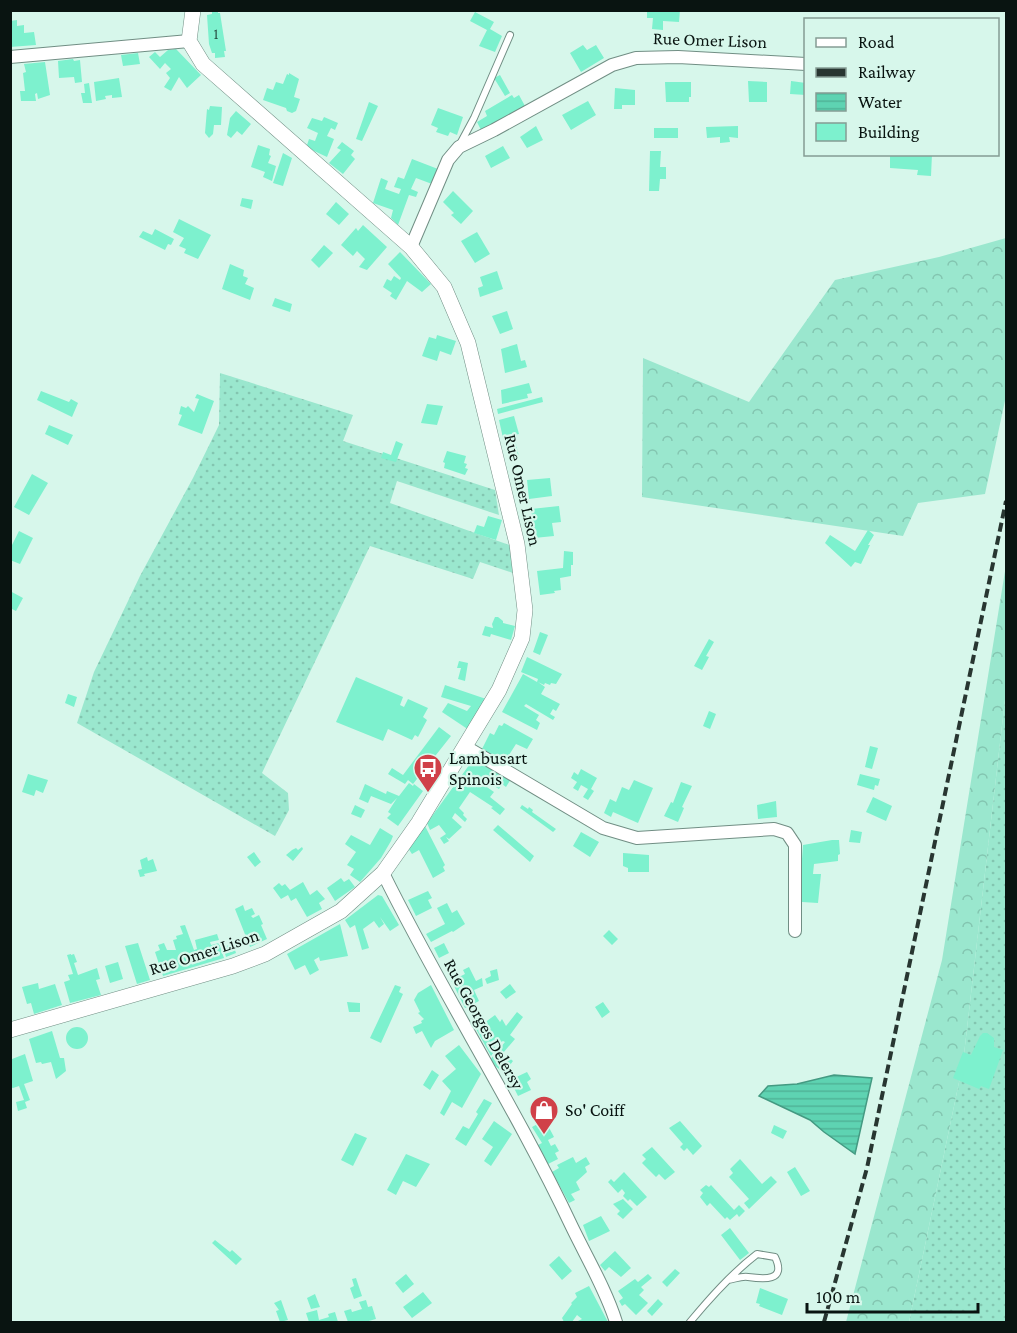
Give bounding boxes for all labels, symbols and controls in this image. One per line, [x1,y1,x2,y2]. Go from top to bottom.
legend [804,18,999,156]
house number: 1 [214,26,219,42]
street label: Rue Omer Lison [653,28,768,52]
text: Road [858,32,895,52]
text: Railway [858,62,916,82]
text: Water [858,92,903,112]
text: Building [858,122,920,142]
street label: Rue Omer Lison [500,432,546,548]
place label: Lambusart Spinois [449,748,528,789]
bus stop icon: Lambusart Spinois [412,752,444,794]
street label: Rue Omer Lison [147,925,262,979]
street label: Rue Georges Delersy [440,955,528,1093]
shop icon: So' Coiff [528,1094,560,1136]
place label: So' Coiff [565,1100,626,1120]
scale bar [807,1276,978,1314]
text: 100 m [816,1287,861,1307]

